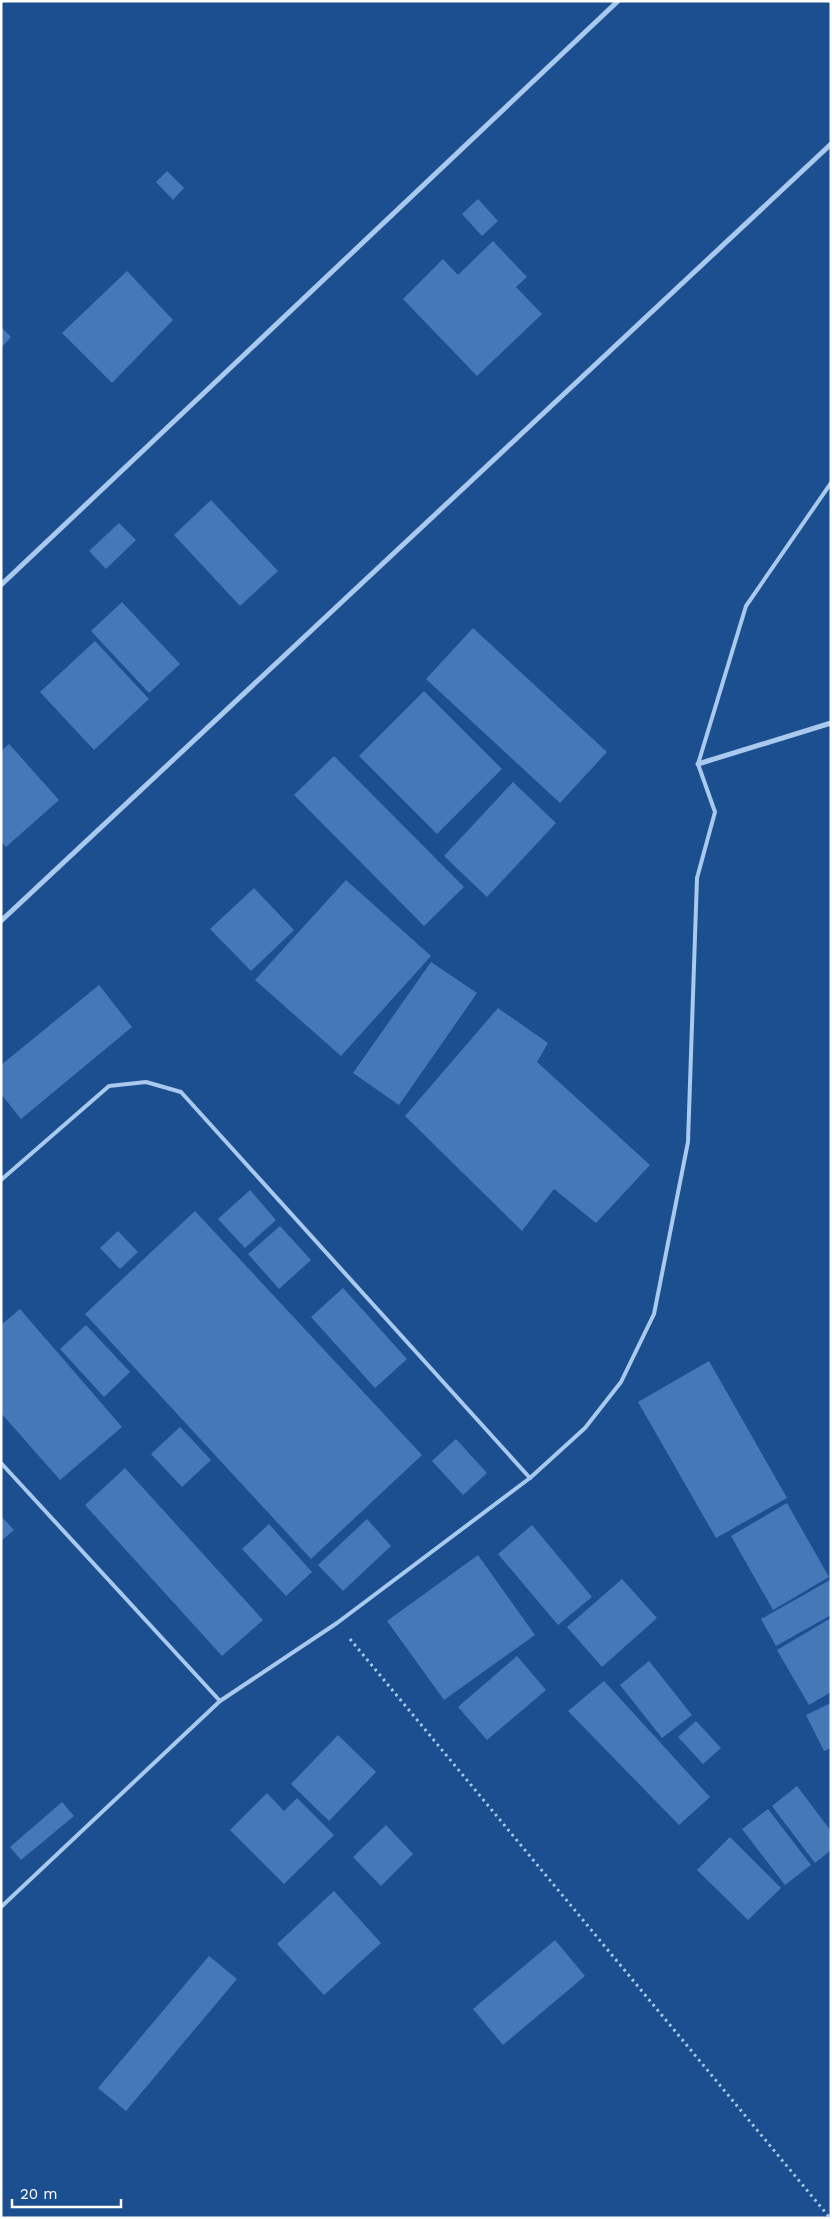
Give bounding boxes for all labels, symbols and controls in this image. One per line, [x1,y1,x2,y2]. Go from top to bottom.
scale bar [12,2176,121,2208]
text: 20 m [20,2185,58,2203]

